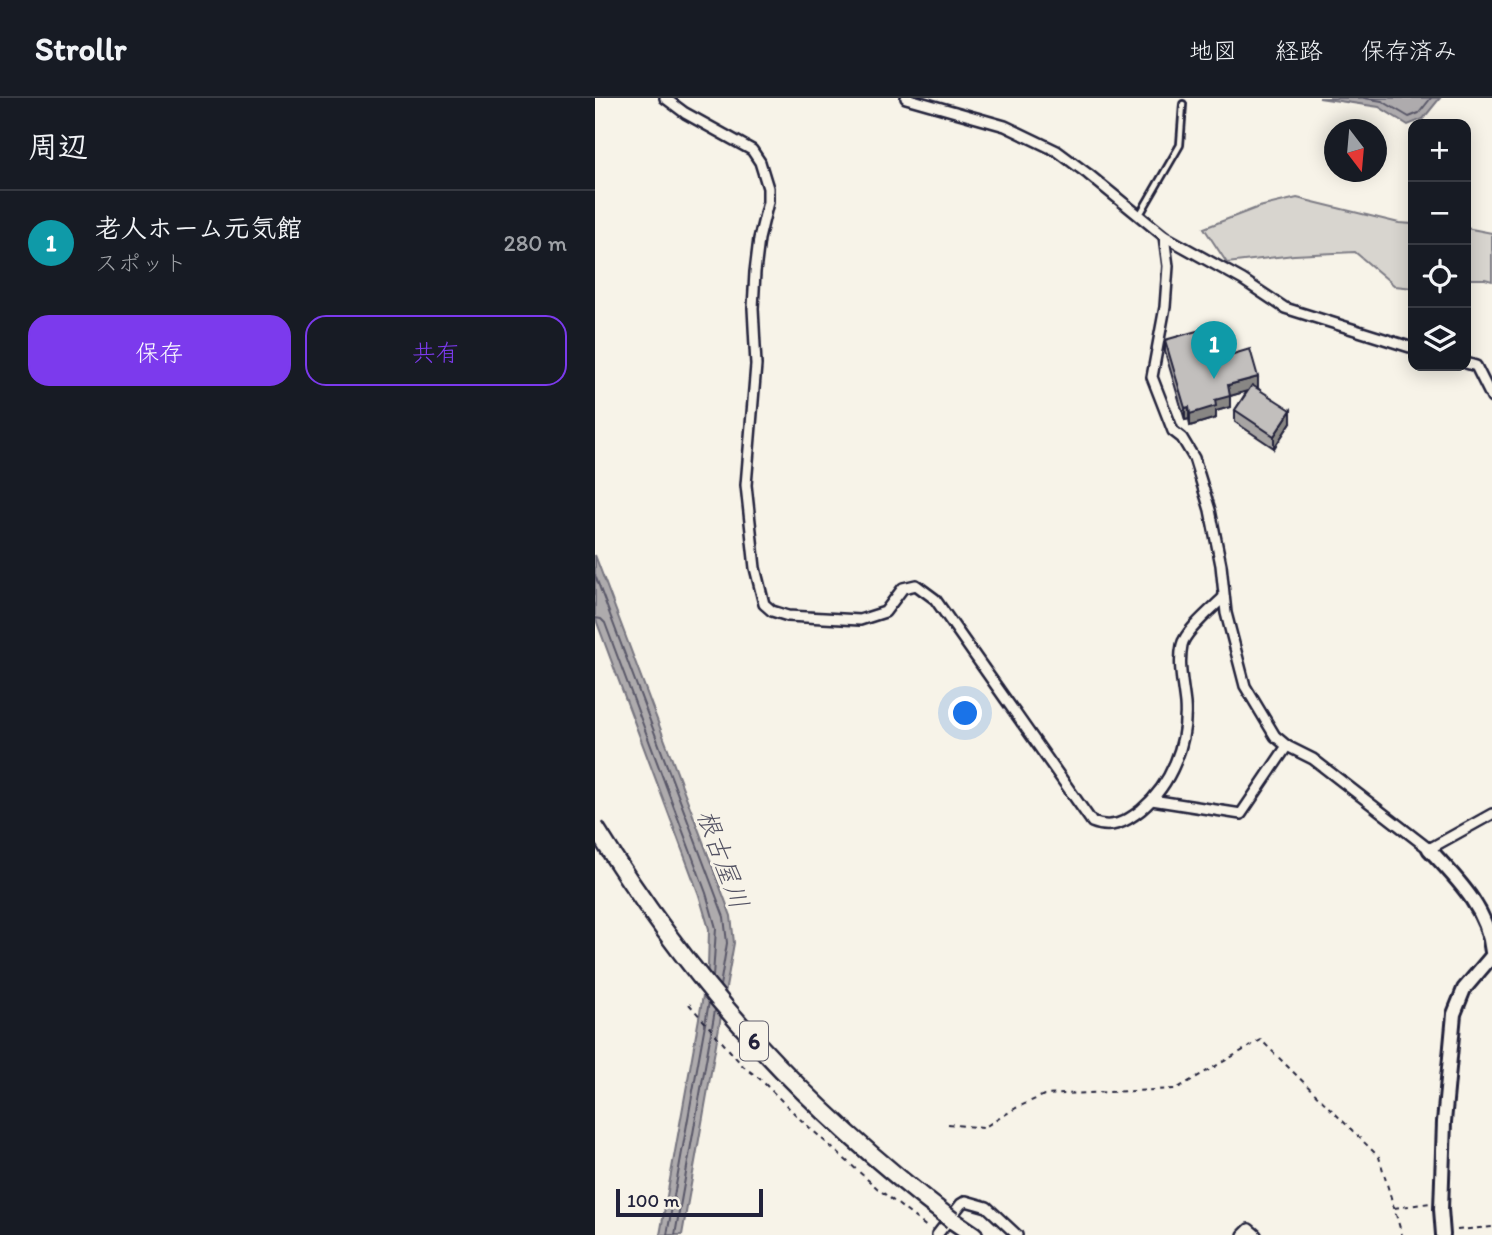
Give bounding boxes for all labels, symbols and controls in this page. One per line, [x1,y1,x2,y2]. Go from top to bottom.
text: Strollr [35,29,126,68]
text: 地図 [1189,36,1237,65]
text: 経路 [1275,36,1323,65]
text: 保存済み [1361,36,1457,65]
north arrow [1324,119,1387,182]
map controls [1408,119,1471,371]
button: + [1408,119,1471,182]
text: 周辺 [28,128,88,165]
button: − [1408,182,1471,245]
text: 老人ホーム元気館 [95,212,302,244]
text: 1 [46,229,56,257]
text: 280 m [504,229,567,257]
button: locate [1408,245,1471,308]
text: スポット [95,249,187,277]
button: layers [1408,308,1471,371]
button: 保存 [28,315,291,386]
button: 共有 [305,315,567,386]
pin: 1 [1191,321,1237,379]
your location [948,696,982,730]
water label: 根古屋川 [690,805,756,913]
road number: 6 [740,1022,768,1060]
scale bar [616,1186,763,1218]
text: 100 m [627,1189,679,1212]

